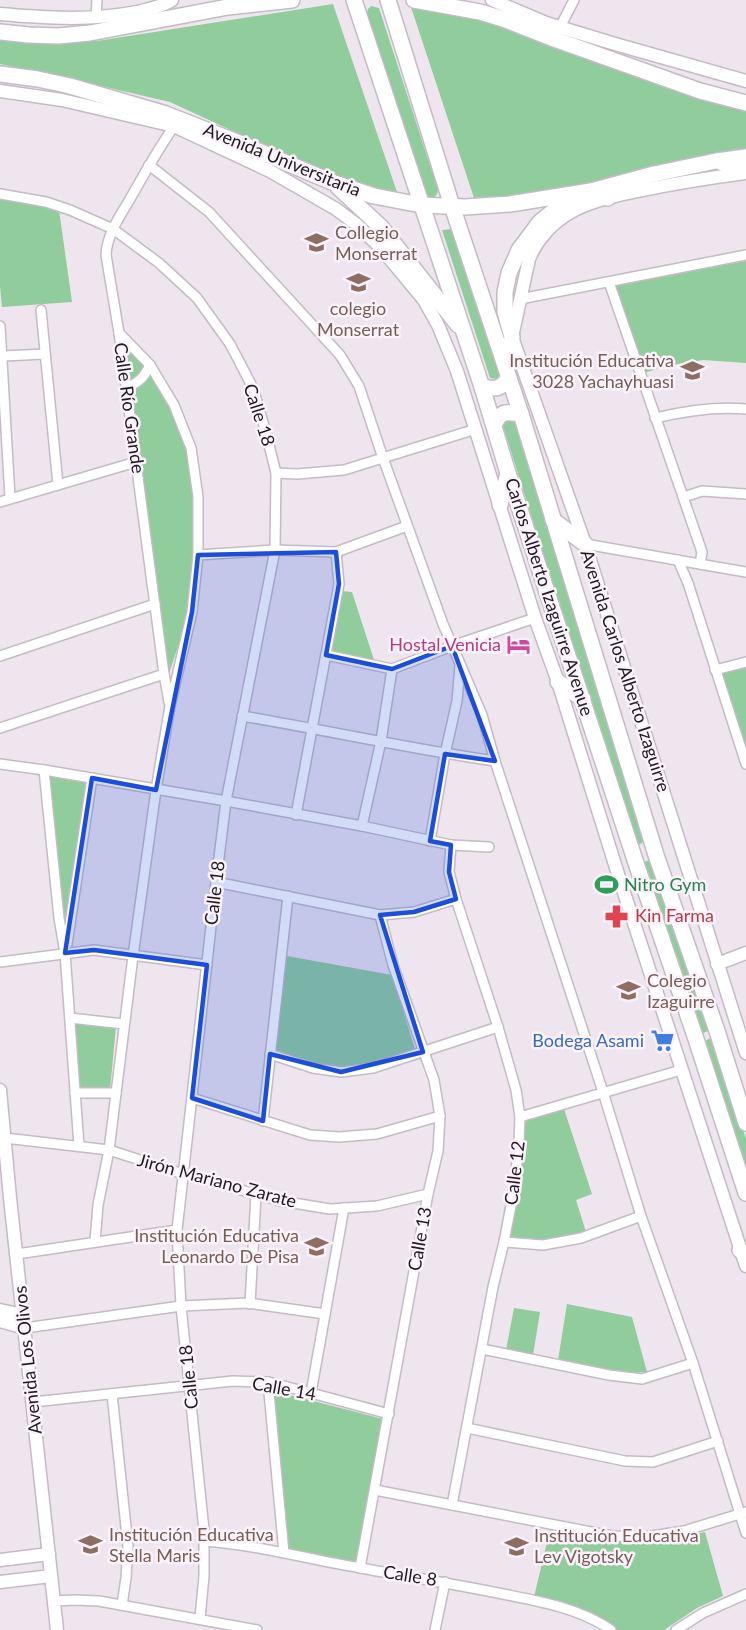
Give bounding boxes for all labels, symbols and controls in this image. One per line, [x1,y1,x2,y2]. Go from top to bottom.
street label: Avenida Universitaria [201,117,364,201]
place label: Collegio Monserrat [335,221,418,264]
school or university icon: Collegio Monserrat [304,230,330,256]
school or university icon: colegio Monserrat [345,270,371,296]
place label: colegio Monserrat [317,297,400,340]
street label: Calle Río Grande [110,341,150,475]
place label: Institución Educativa 3028 Yachayhuasi [509,349,674,392]
school or university icon: Institución Educativa 3028 Yachayhuasi [679,358,705,384]
street label: Calle 18 [240,381,280,449]
street label: Carlos Alberto Izaguirre Avenue [501,475,599,719]
street label: Avenida Carlos Alberto Izaguirre [576,547,676,795]
hotel icon: Hostal Venicia [506,632,532,658]
place label: Hostal Venicia [389,633,501,655]
street label: Calle 18 [199,860,229,926]
sports icon: Nitro Gym [593,872,619,898]
place label: Nitro Gym [624,873,706,895]
pharmacy icon: Kin Farma [604,903,630,929]
place label: Kin Farma [635,904,714,926]
place label: Colegio Izaguirre [647,969,715,1012]
school or university icon: Colegio Izaguirre [616,978,642,1004]
supermarket icon: Bodega Asami [649,1028,675,1054]
place label: Bodega Asami [532,1029,644,1051]
street label: Calle 12 [499,1140,529,1206]
street label: Jirón Mariano Zarate [135,1148,299,1212]
street label: Calle 13 [403,1205,435,1272]
place label: Institución Educativa Leonardo De Pisa [134,1224,299,1267]
school or university icon: Institución Educativa Leonardo De Pisa [304,1233,330,1259]
street label: Avenida Los Olivos [8,1285,46,1435]
street label: Calle 18 [174,1344,202,1410]
street label: Calle 14 [251,1372,318,1404]
place label: Institución Educativa Stella Maris [109,1523,274,1566]
place label: Institución Educativa Lev Vigotsky [534,1524,699,1567]
school or university icon: Institución Educativa Stella Maris [78,1532,104,1558]
school or university icon: Institución Educativa Lev Vigotsky [503,1533,529,1559]
street label: Calle 8 [382,1560,439,1590]

